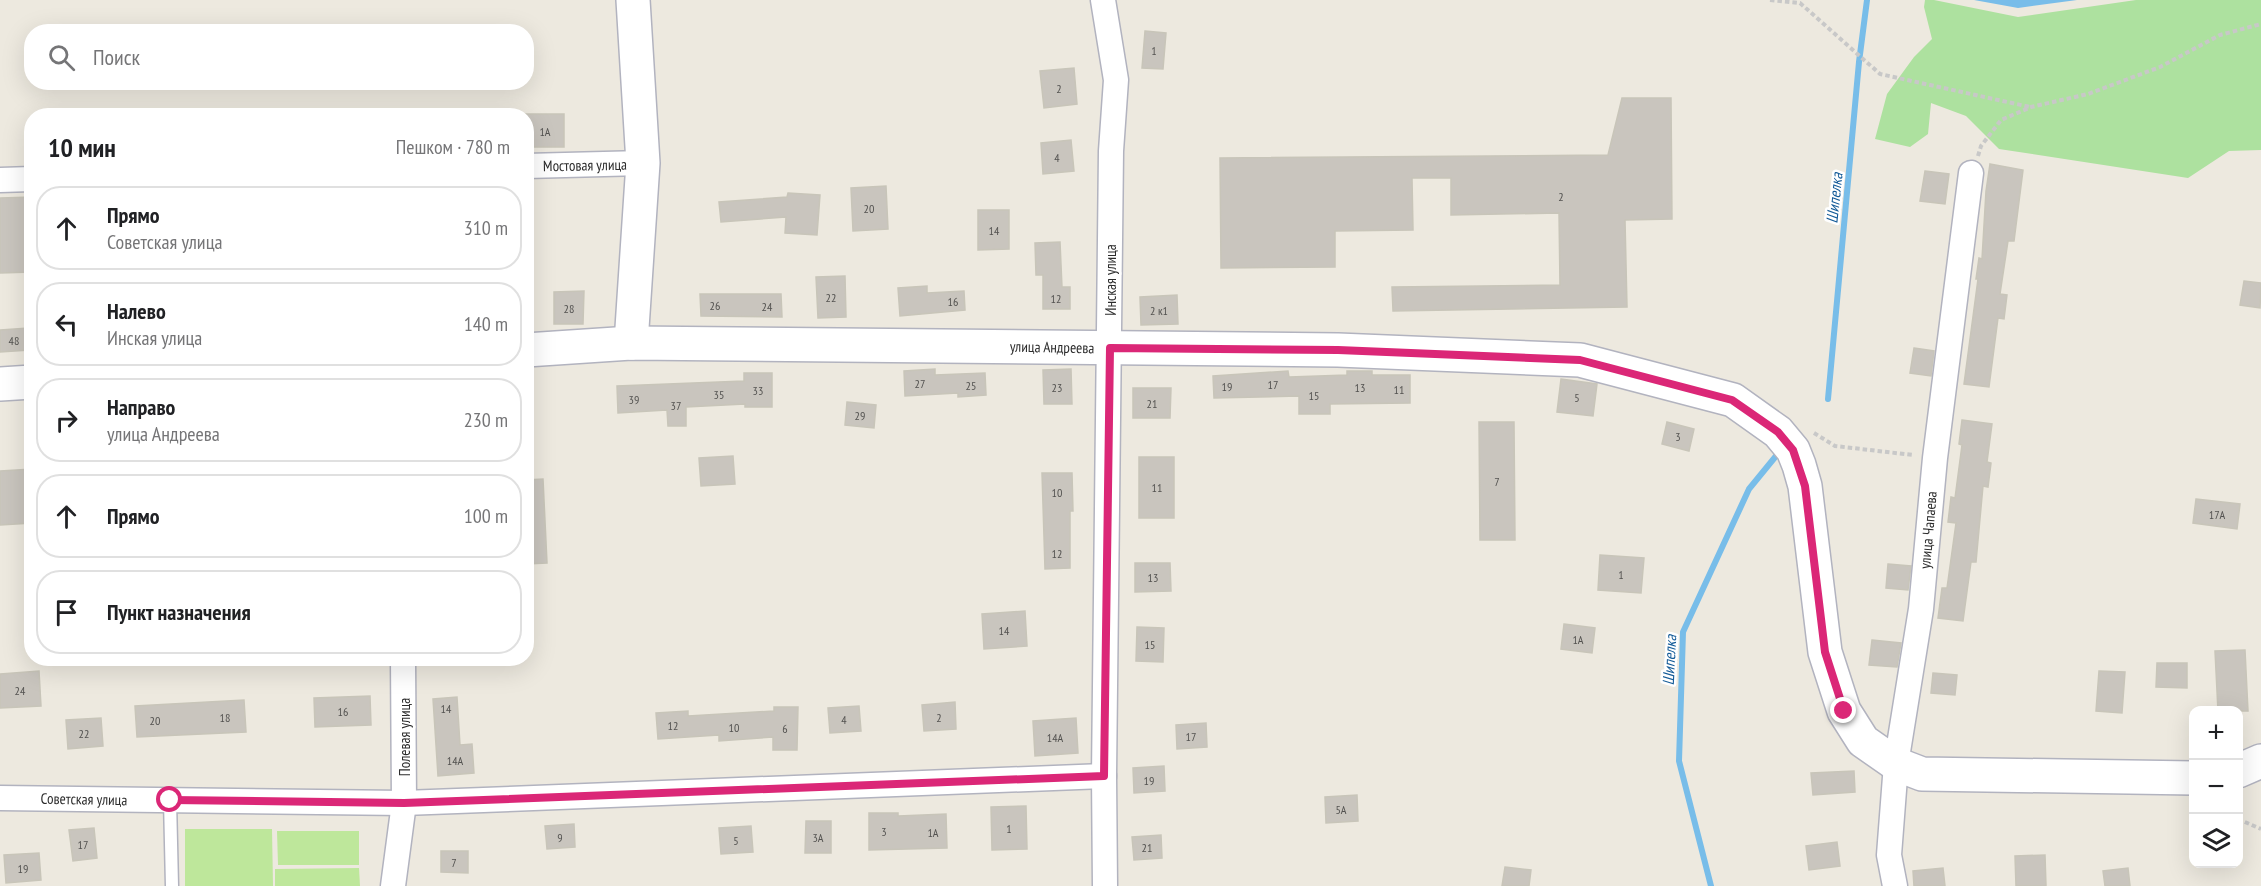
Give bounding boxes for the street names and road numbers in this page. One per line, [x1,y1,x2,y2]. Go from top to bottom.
street label: Мостовая улица [543,155,627,175]
street label: Инская улица [1101,244,1120,316]
street label: улица Андреева [1010,337,1094,357]
street label: улица Чапаева [1915,490,1941,570]
street label: Полевая улица [395,698,414,776]
street label: Советская улица [41,789,127,809]

